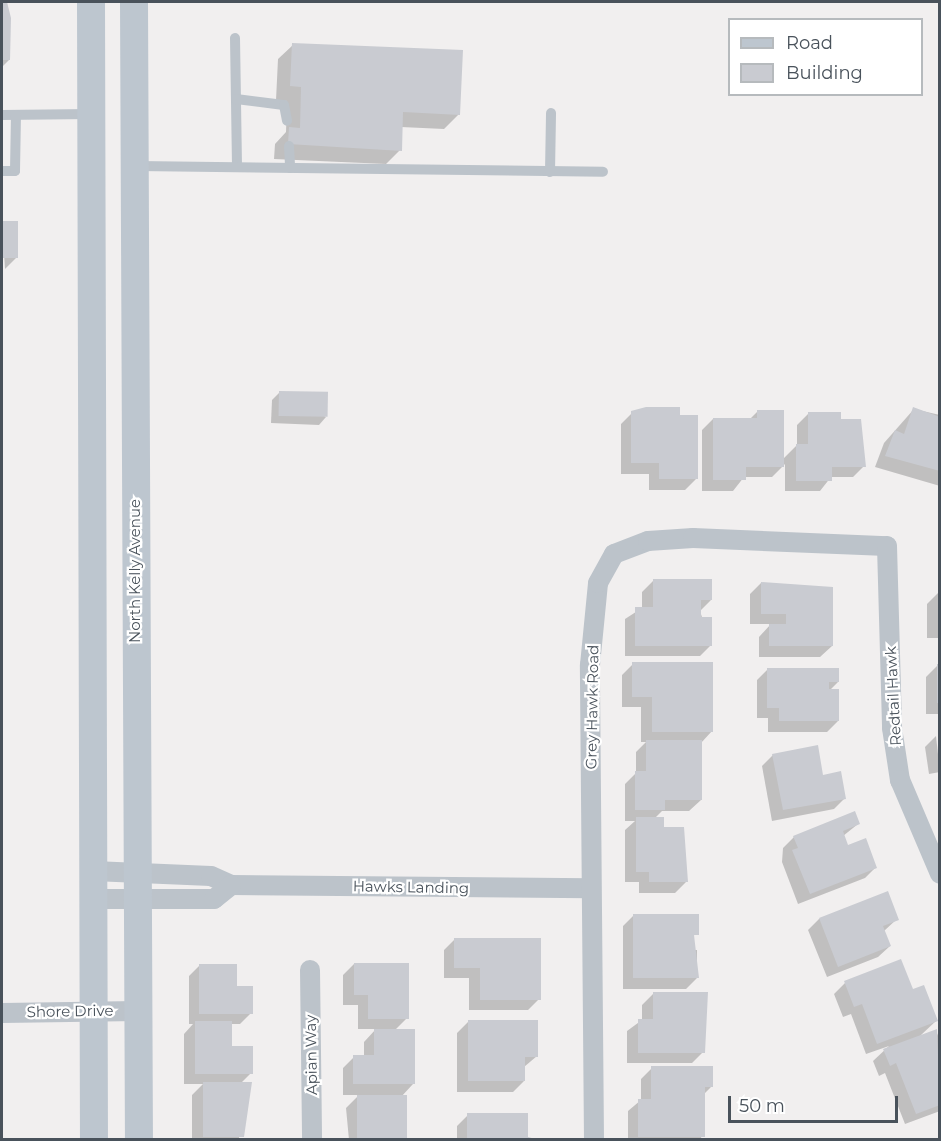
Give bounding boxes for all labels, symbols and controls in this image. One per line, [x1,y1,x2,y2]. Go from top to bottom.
legend [728,18,923,96]
text: Road [786,32,833,54]
text: Building [786,62,863,84]
street label: North Kelly Avenue [126,499,144,643]
street label: Grey Hawk Road [582,645,602,769]
street label: Redtail Hawk [881,646,905,746]
street label: Hawks Landing [353,877,469,897]
street label: Shore Drive [26,1001,114,1021]
street label: Apian Way [301,1015,321,1095]
scale bar [731,1084,900,1122]
text: 50 m [739,1095,785,1117]

